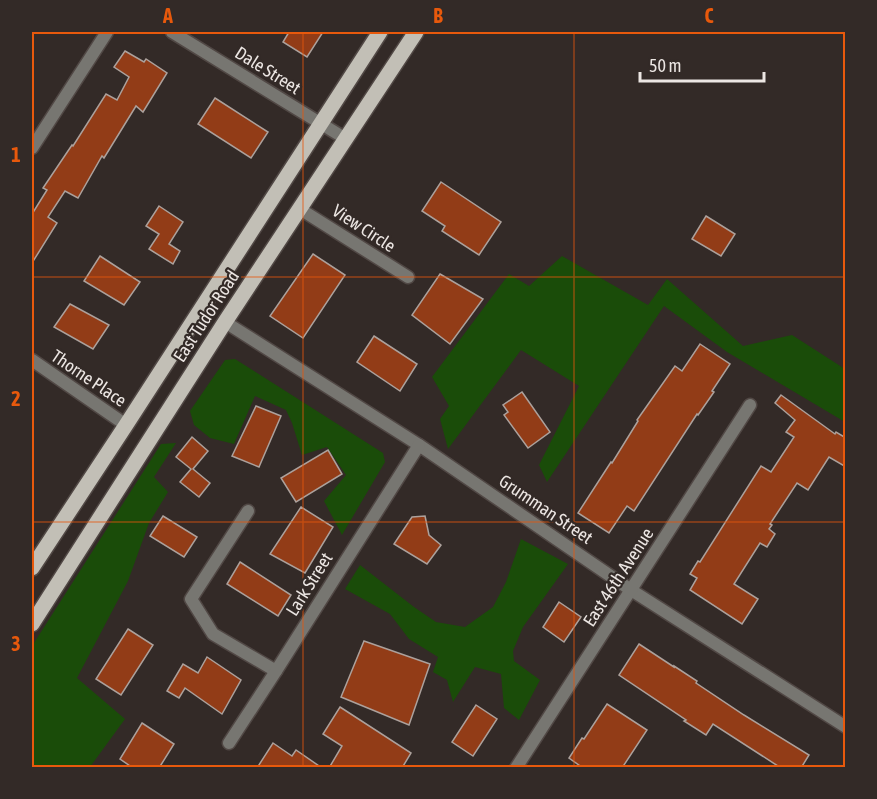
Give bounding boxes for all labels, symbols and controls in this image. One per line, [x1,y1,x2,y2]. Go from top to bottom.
text: A [162,4,173,27]
text: B [433,4,443,27]
text: C [705,4,714,27]
street label: Dale Street [231,42,305,98]
scale bar [640,45,764,83]
text: 50 m [649,55,681,76]
text: 1 [11,143,21,166]
street label: View Circle [328,200,400,256]
street label: East Tudor Road [169,266,243,366]
street label: Thorne Place [47,345,131,411]
text: 2 [11,387,21,410]
street label: Grumman Street [495,470,597,548]
street label: East 46th Avenue [578,524,658,630]
street label: Lark Street [281,549,337,619]
text: 3 [11,632,21,655]

